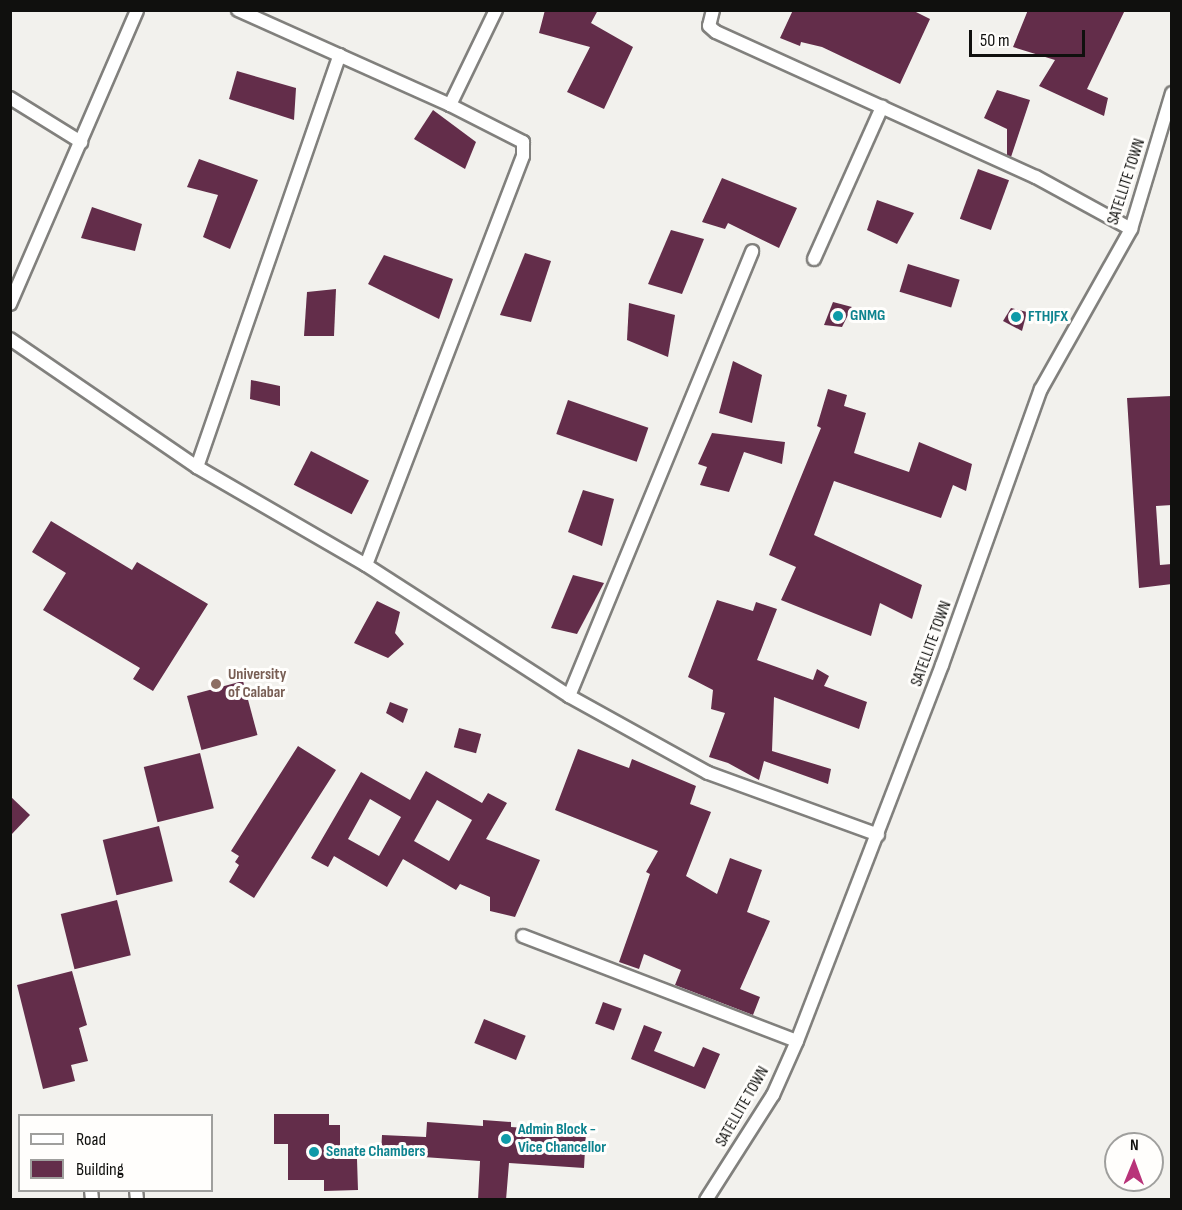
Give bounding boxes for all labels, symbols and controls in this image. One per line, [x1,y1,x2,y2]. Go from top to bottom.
scale bar [972,18,1088,56]
text: 50 m [980,30,1010,51]
street label: SATELLITE TOWN [1104,137,1150,227]
place label: GNMG [850,306,885,326]
place label: FTHJFX [1028,307,1068,327]
marker: GNMG [831,309,845,323]
marker: FTHJFX [1009,310,1023,324]
street label: SATELLITE TOWN [908,599,956,689]
place label: University of Calabar [228,665,286,703]
marker: University of Calabar [209,677,223,691]
street label: SATELLITE TOWN [712,1063,774,1151]
legend [18,1114,213,1192]
place label: Admin Block - Vice Chancellor [518,1120,606,1158]
text: Road [76,1129,106,1150]
marker: Admin Block - Vice Chancellor [499,1132,513,1146]
north arrow [1104,1132,1164,1192]
text: N [1130,1136,1139,1155]
place label: Senate Chambers [326,1142,425,1162]
marker: Senate Chambers [307,1145,321,1159]
text: Building [76,1159,124,1180]

